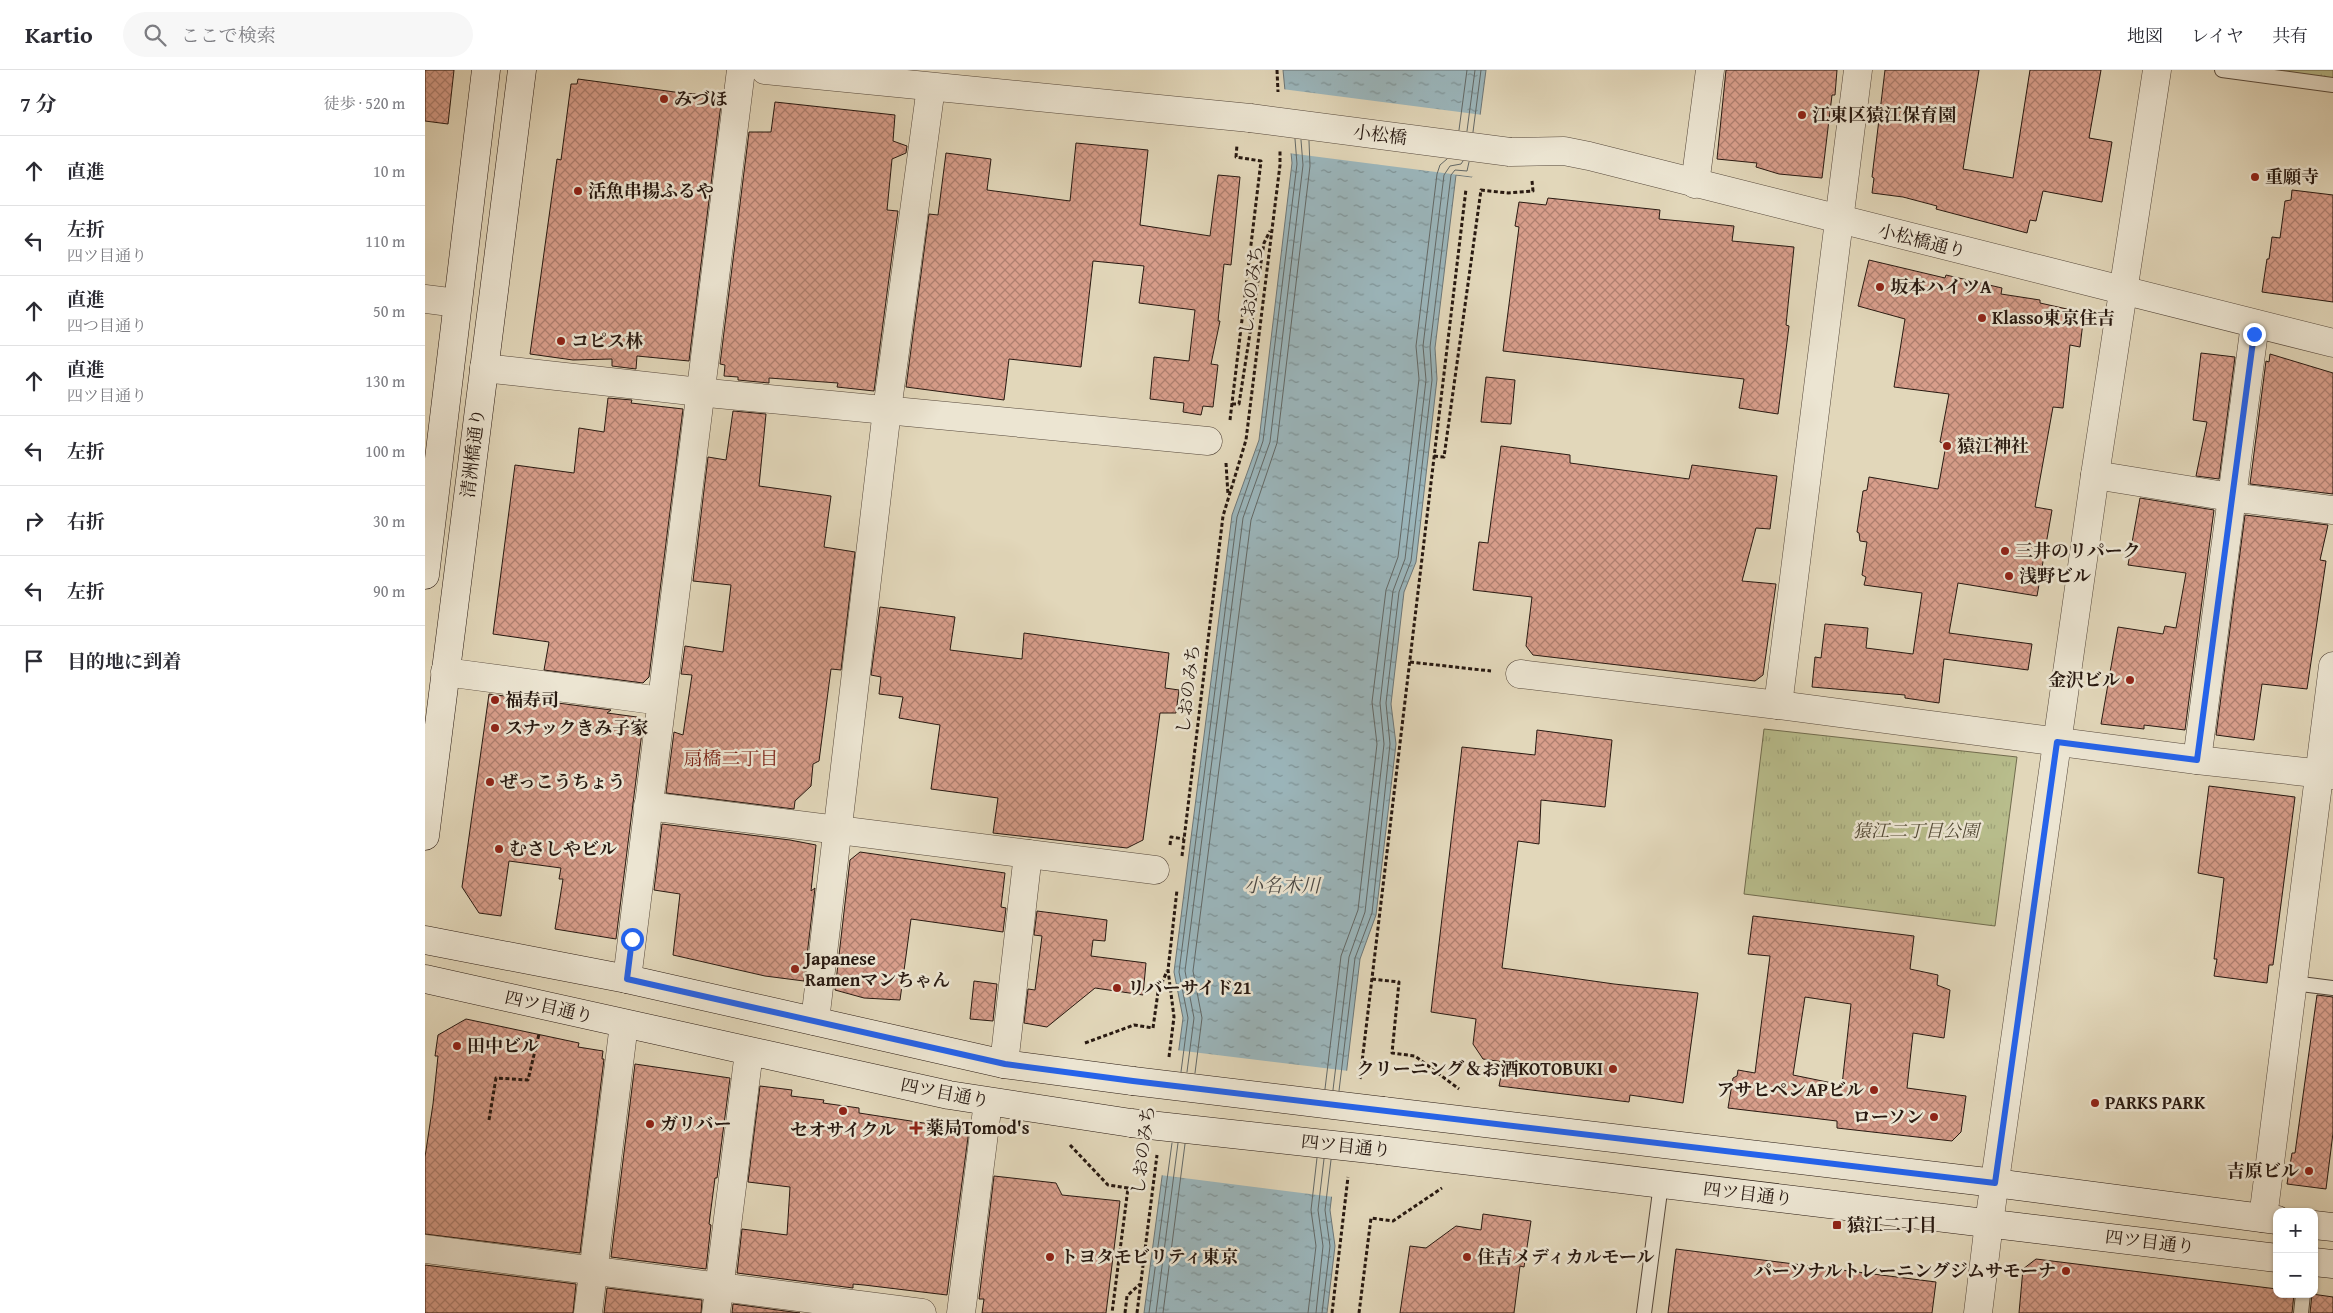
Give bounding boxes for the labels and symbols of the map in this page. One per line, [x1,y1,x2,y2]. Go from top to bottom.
place label: みづほ [674,85,728,112]
marker: みづほ [658,93,670,105]
place label: 江東区猿江保育園 [1812,101,1956,128]
marker: 江東区猿江保育園 [1796,109,1808,121]
street label: 小松橋 [1352,118,1409,151]
place label: 重願寺 [2265,163,2319,190]
marker: 重願寺 [2249,171,2261,183]
place label: 活魚串揚ふるや [588,177,714,204]
marker: 活魚串揚ふるや [572,185,584,197]
street label: 小松橋通り [1875,217,1969,265]
street label: しおのみち [1232,244,1269,336]
place label: 坂本ハイツA [1890,273,1992,300]
marker: 坂本ハイツA [1874,281,1886,293]
place label: Klasso東京住吉 [1992,304,2115,331]
marker: Klasso東京住吉 [1976,312,1988,324]
route end [2243,323,2266,346]
place label: コピス林 [571,327,643,354]
marker: コピス林 [555,335,567,347]
street label: 清洲橋通り [454,407,491,499]
place label: 猿江神社 [1957,432,2029,459]
marker: 猿江神社 [1941,440,1953,452]
place label: 三井のリパーク [2015,537,2140,564]
marker: 三井のリパーク [1999,545,2011,557]
place label: 浅野ビル [2019,562,2091,589]
marker: 浅野ビル [2003,570,2015,582]
street label: しおのみち [1169,643,1206,735]
place label: 金沢ビル [2048,666,2120,693]
marker: 金沢ビル [2124,674,2136,686]
place label: 福寿司 [505,686,559,713]
marker: 福寿司 [489,694,501,706]
place label: スナックきみ子家 [505,714,648,741]
marker: スナックきみ子家 [489,722,501,734]
district label: 扇橋二丁目 [683,744,779,772]
place label: ぜっこうちょう [500,768,626,795]
marker: ぜっこうちょう [484,776,496,788]
park label: 猿江二丁目公園 [1853,817,1982,844]
place label: むさしやビル [509,835,617,862]
marker: むさしやビル [493,843,505,855]
water label: 小名木川 [1244,871,1322,899]
route start [621,928,644,951]
place label: Japanese Ramenマンちゃん [802,945,950,993]
marker: Japanese Ramenマンちゃん [789,963,801,975]
place label: リバーサイド21 [1127,974,1252,1001]
marker: リバーサイド21 [1111,982,1123,994]
street label: 四ツ目通り [502,983,596,1030]
place label: 田中ビル [467,1032,539,1059]
marker: 田中ビル [451,1040,463,1052]
place label: クリーニング＆お酒KOTOBUKI [1357,1055,1603,1082]
marker: クリーニング＆お酒KOTOBUKI [1607,1063,1619,1075]
street label: 四ツ目通り [898,1071,992,1114]
place label: アサヒペンAPビル [1716,1076,1864,1103]
marker: アサヒペンAPビル [1868,1084,1880,1096]
place label: PARKS PARK [2105,1089,2206,1116]
marker: PARKS PARK [2089,1097,2101,1109]
place label: ローソン [1853,1103,1924,1130]
street label: しおのみち [1124,1104,1161,1196]
marker: セオサイクル [837,1105,849,1117]
place label: ガリバー [660,1110,731,1137]
marker: ローソン [1928,1111,1940,1123]
place label: 薬局Tomod's [926,1114,1030,1141]
place label: セオサイクル [790,1116,896,1143]
marker: ガリバー [644,1118,656,1130]
marker: 薬局Tomod's [910,1122,922,1134]
street label: 四ツ目通り [1300,1127,1392,1164]
place label: 吉原ビル [2227,1157,2299,1184]
marker: 吉原ビル [2303,1165,2315,1177]
street label: 四ツ目通り [1702,1175,1794,1212]
place label: 猿江二丁目 [1847,1211,1937,1238]
marker: 猿江二丁目 [1831,1219,1843,1231]
street label: 四ツ目通り [2104,1223,2196,1260]
place label: トヨタモビリティ東京 [1060,1243,1238,1270]
place label: 住吉メディカルモール [1477,1243,1654,1270]
marker: トヨタモビリティ東京 [1044,1251,1056,1263]
marker: 住吉メディカルモール [1461,1251,1473,1263]
place label: パーソナルトレーニングジムサモーナ [1754,1257,2056,1284]
marker: パーソナルトレーニングジムサモーナ [2060,1265,2072,1277]

